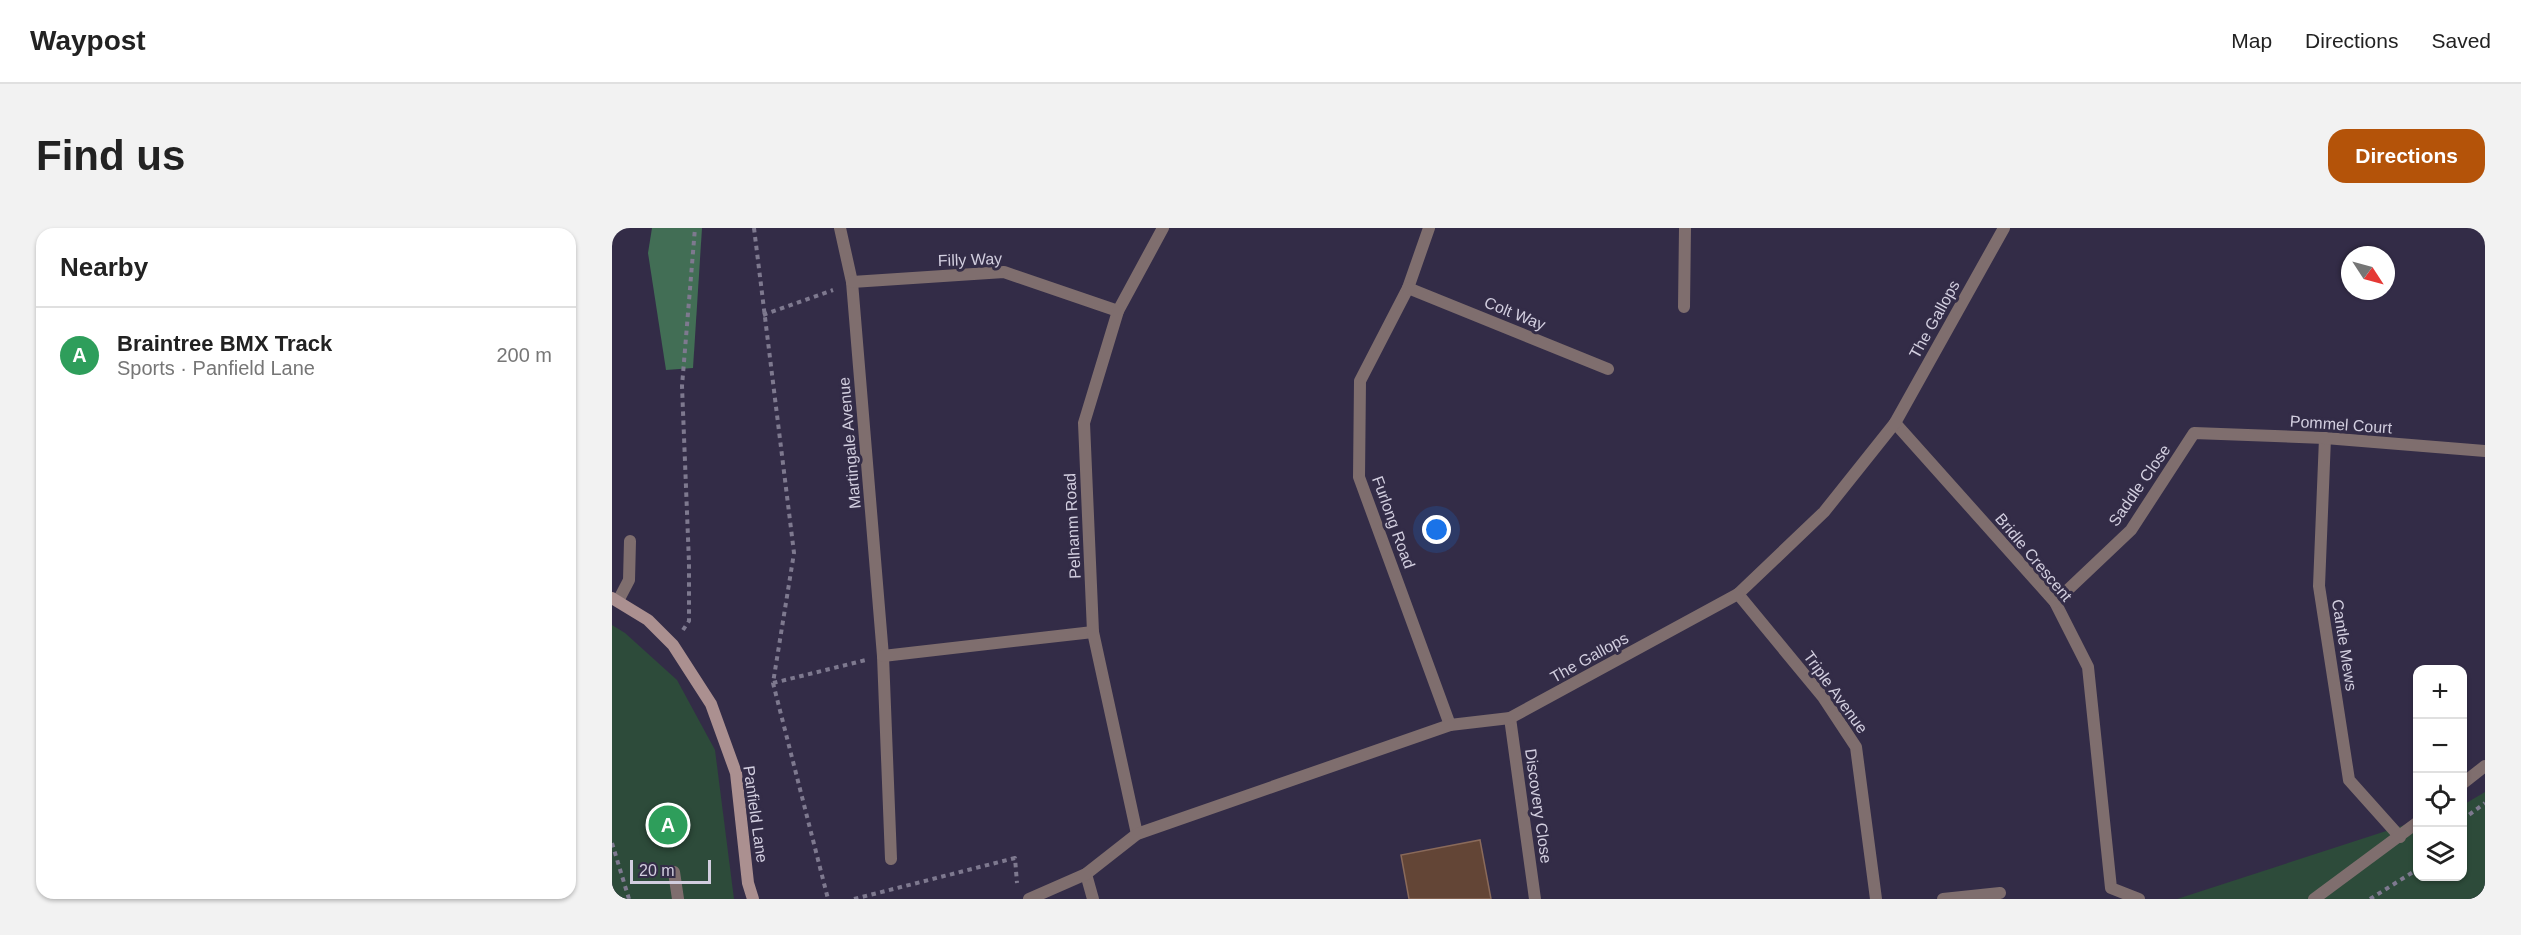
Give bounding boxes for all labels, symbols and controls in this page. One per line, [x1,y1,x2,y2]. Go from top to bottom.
text: Waypost [30,25,146,56]
text: Map [2231,29,2272,52]
text: Directions [2305,29,2398,52]
text: Saved [2431,29,2491,52]
button: Directions [2328,129,2485,183]
text: Find us [36,132,185,179]
north arrow [2341,246,2395,300]
street label: Filly Way [938,250,1002,269]
text: Nearby [60,252,148,282]
street label: The Gallops [1906,277,1963,361]
street label: Colt Way [1482,294,1548,333]
text: Braintree BMX Track [117,331,332,356]
text: A [72,344,87,366]
text: 200 m [496,344,552,366]
text: Sports · Panfield Lane [117,357,315,379]
street label: Martingale Avenue [835,376,864,510]
street label: Pommel Court [2289,412,2393,437]
street label: Saddle Close [2105,441,2174,529]
street label: Pelhanm Road [1061,473,1084,579]
street label: Furlong Road [1369,474,1418,571]
street label: Bridle Crescent [1992,510,2076,605]
your location [1422,515,1451,544]
street label: Cantle Mews [2329,598,2360,692]
street label: The Gallops [1547,629,1631,686]
street label: Triple Avenue [1800,648,1871,737]
map controls [2413,665,2467,881]
button: + [2413,665,2467,719]
button: − [2413,719,2467,773]
street label: Discovery Close [1522,748,1555,865]
street label: Panfield Lane [740,764,771,864]
button: locate [2413,773,2467,827]
pin: A [648,802,688,848]
button: layers [2413,827,2467,881]
scale bar [630,857,711,884]
text: 20 m [639,862,675,879]

